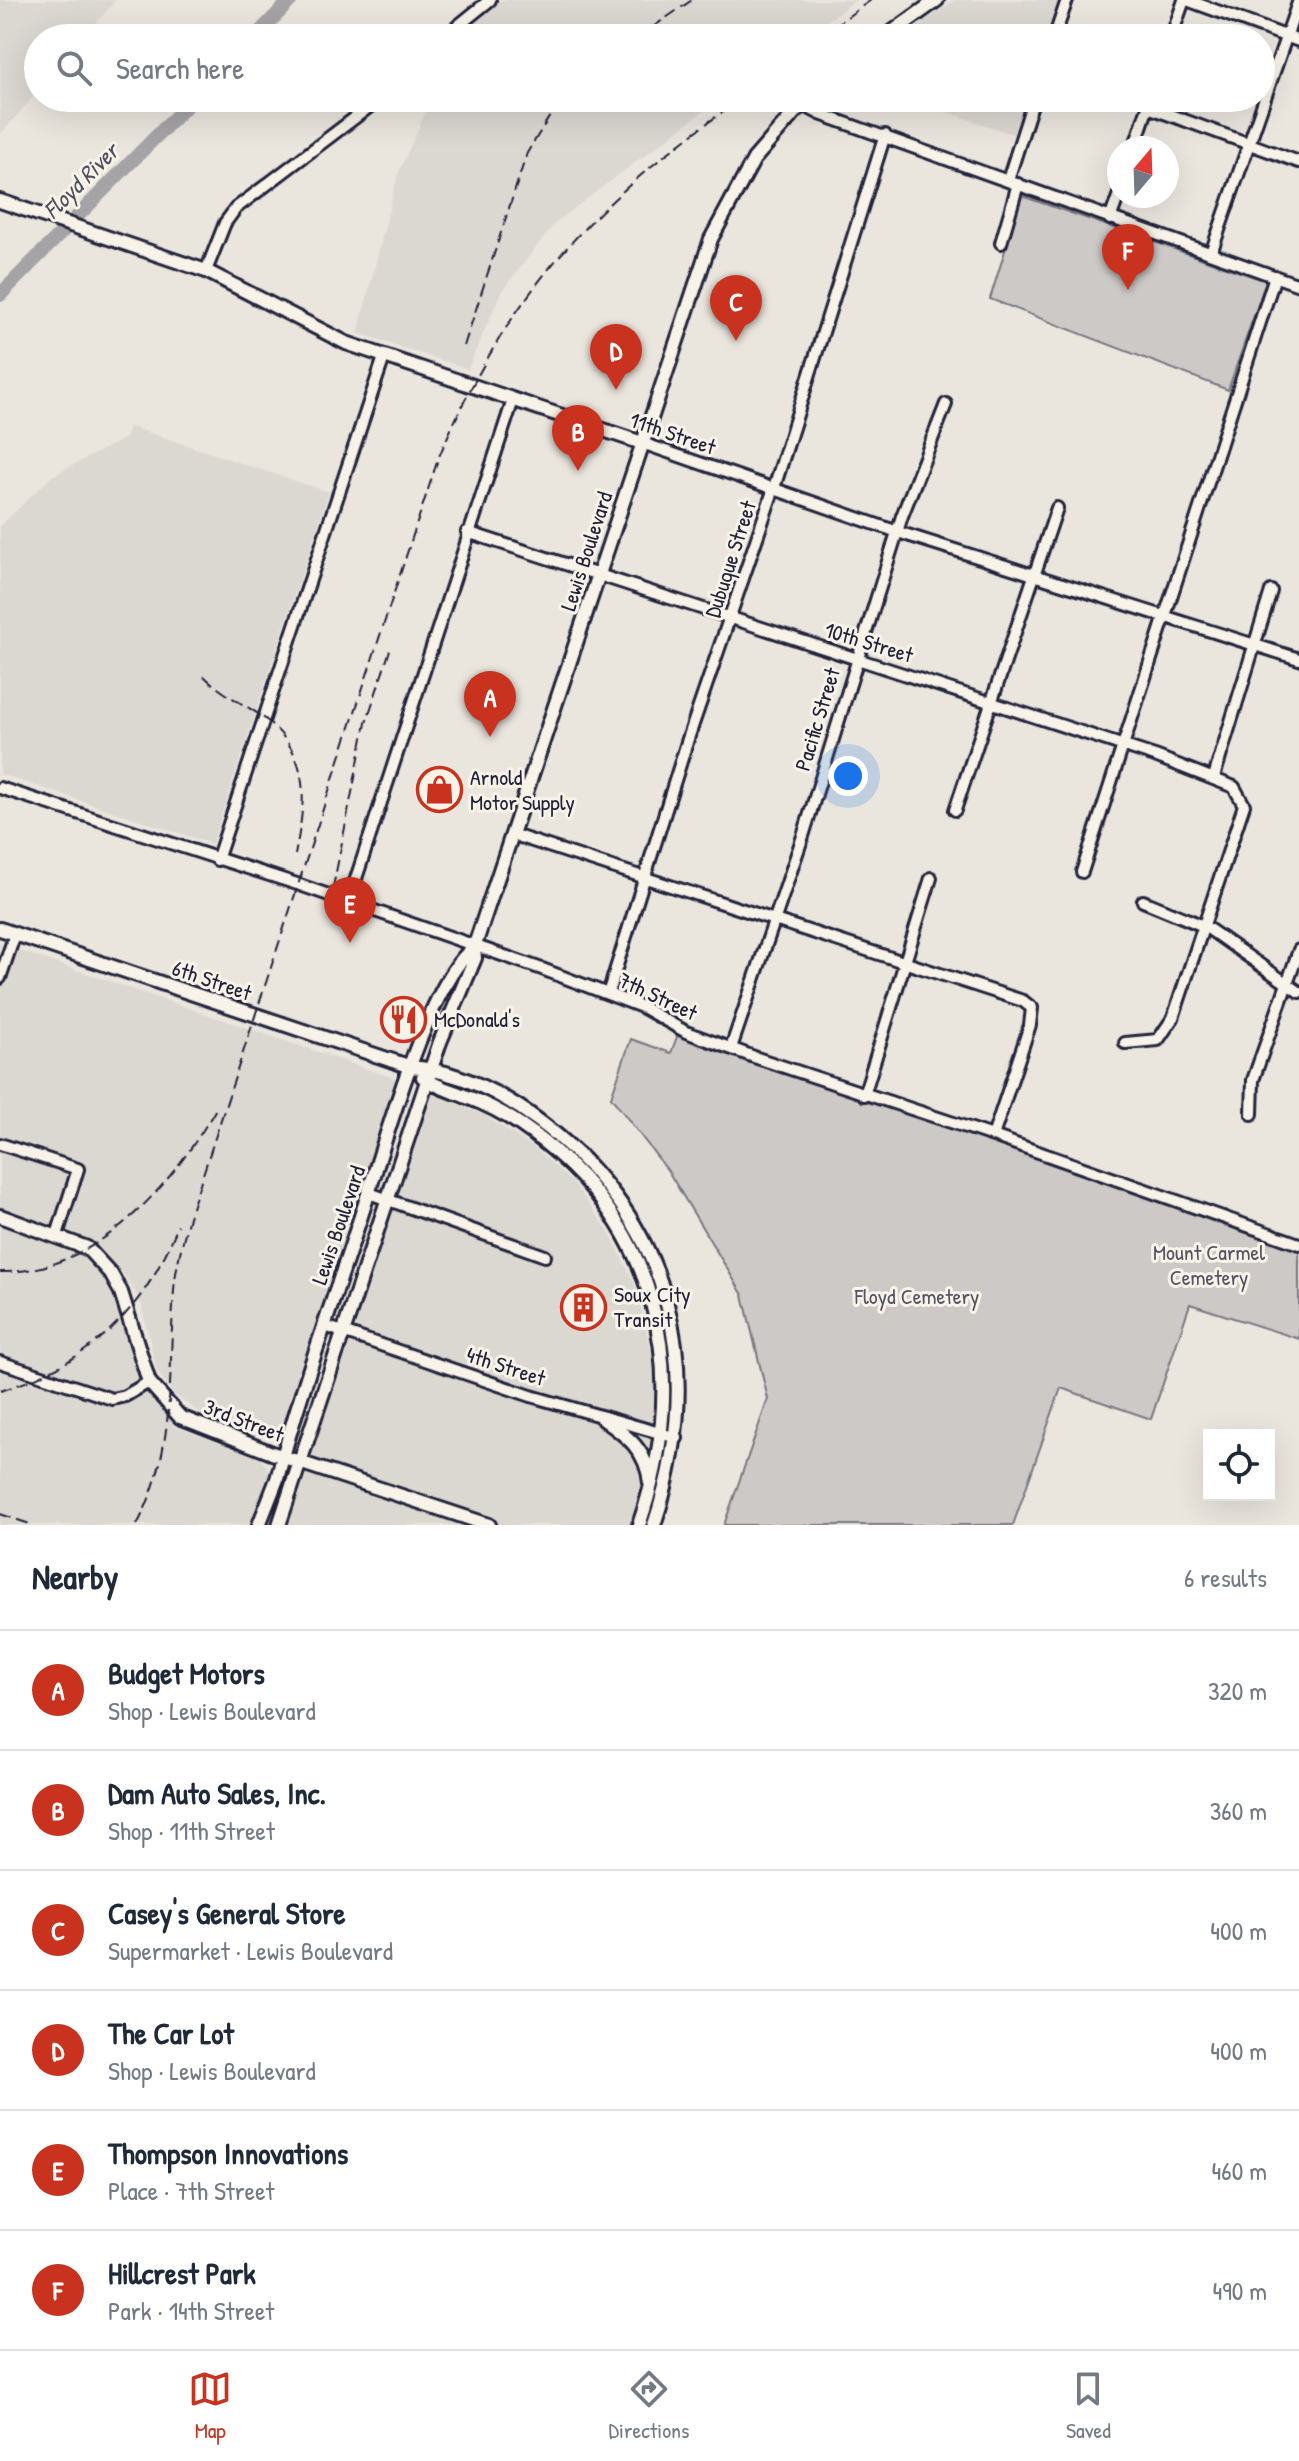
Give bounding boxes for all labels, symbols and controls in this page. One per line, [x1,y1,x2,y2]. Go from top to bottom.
search box [24,24,1275,112]
icon: search [52,46,96,90]
text: Search here [116,48,244,88]
water label: Floyd River [35,134,128,226]
north arrow [1107,136,1179,208]
pin: F [1102,224,1154,290]
pin: C [710,275,762,341]
pin: D [590,324,642,390]
street label: 11th Street [626,404,720,462]
pin: B [552,405,604,471]
street label: Lewis Boulevard [553,487,619,614]
street label: Dubuque Street [697,496,763,621]
street label: 10th Street [821,614,917,670]
street label: Pacific Street [787,663,847,774]
pin: A [464,671,516,737]
your location [828,756,868,796]
place label: Arnold Motor Supply [470,762,575,817]
shop icon: Arnold Motor Supply [415,766,463,814]
pin: E [324,877,376,943]
street label: 6th Street [168,952,256,1008]
street label: 7th Street [614,965,703,1028]
restaurant icon: McDonald's [379,995,427,1043]
place label: McDonald's [434,1004,520,1034]
street label: Lewis Boulevard [304,1161,372,1288]
park label: Mount Carmel Cemetery [1153,1237,1265,1292]
place label: Soux City Transit [614,1279,691,1334]
park label: Floyd Cemetery [854,1281,979,1311]
building icon: Soux City Transit [559,1283,607,1331]
street label: 4th Street [463,1339,550,1393]
street label: 3rd Street [200,1391,289,1449]
map controls [1203,1429,1275,1501]
button: locate [1203,1429,1275,1501]
text: Nearby [32,1554,118,1600]
text: 6 results [1184,1560,1267,1595]
text: Budget Motors [108,1653,265,1693]
text: A [52,1673,64,1708]
text: 320 m [1208,1673,1267,1708]
text: Shop · Lewis Boulevard [108,1693,316,1728]
text: Dam Auto Sales, Inc. [108,1773,326,1813]
text: B [51,1793,65,1828]
text: 360 m [1210,1793,1267,1828]
text: Shop · 11th Street [108,1813,275,1848]
text: Casey's General Store [108,1893,345,1933]
text: C [51,1913,65,1948]
text: 400 m [1210,1913,1267,1948]
text: Supermarket · Lewis Boulevard [108,1933,393,1968]
text: The Car Lot [108,2013,234,2053]
text: D [52,2033,64,2068]
text: 400 m [1210,2033,1267,2068]
text: Shop · Lewis Boulevard [108,2053,316,2088]
text: Thompson Innovations [108,2133,348,2173]
text: E [52,2153,64,2188]
text: 460 m [1212,2153,1267,2188]
text: Place · 7th Street [108,2173,274,2208]
text: Hillcrest Park [108,2253,256,2293]
text: F [53,2273,63,2308]
text: 490 m [1212,2273,1267,2308]
text: Park · 14th Street [108,2293,274,2328]
tab: Map [188,2367,232,2445]
tab: Directions [609,2367,690,2445]
tab: Saved [1066,2367,1111,2445]

